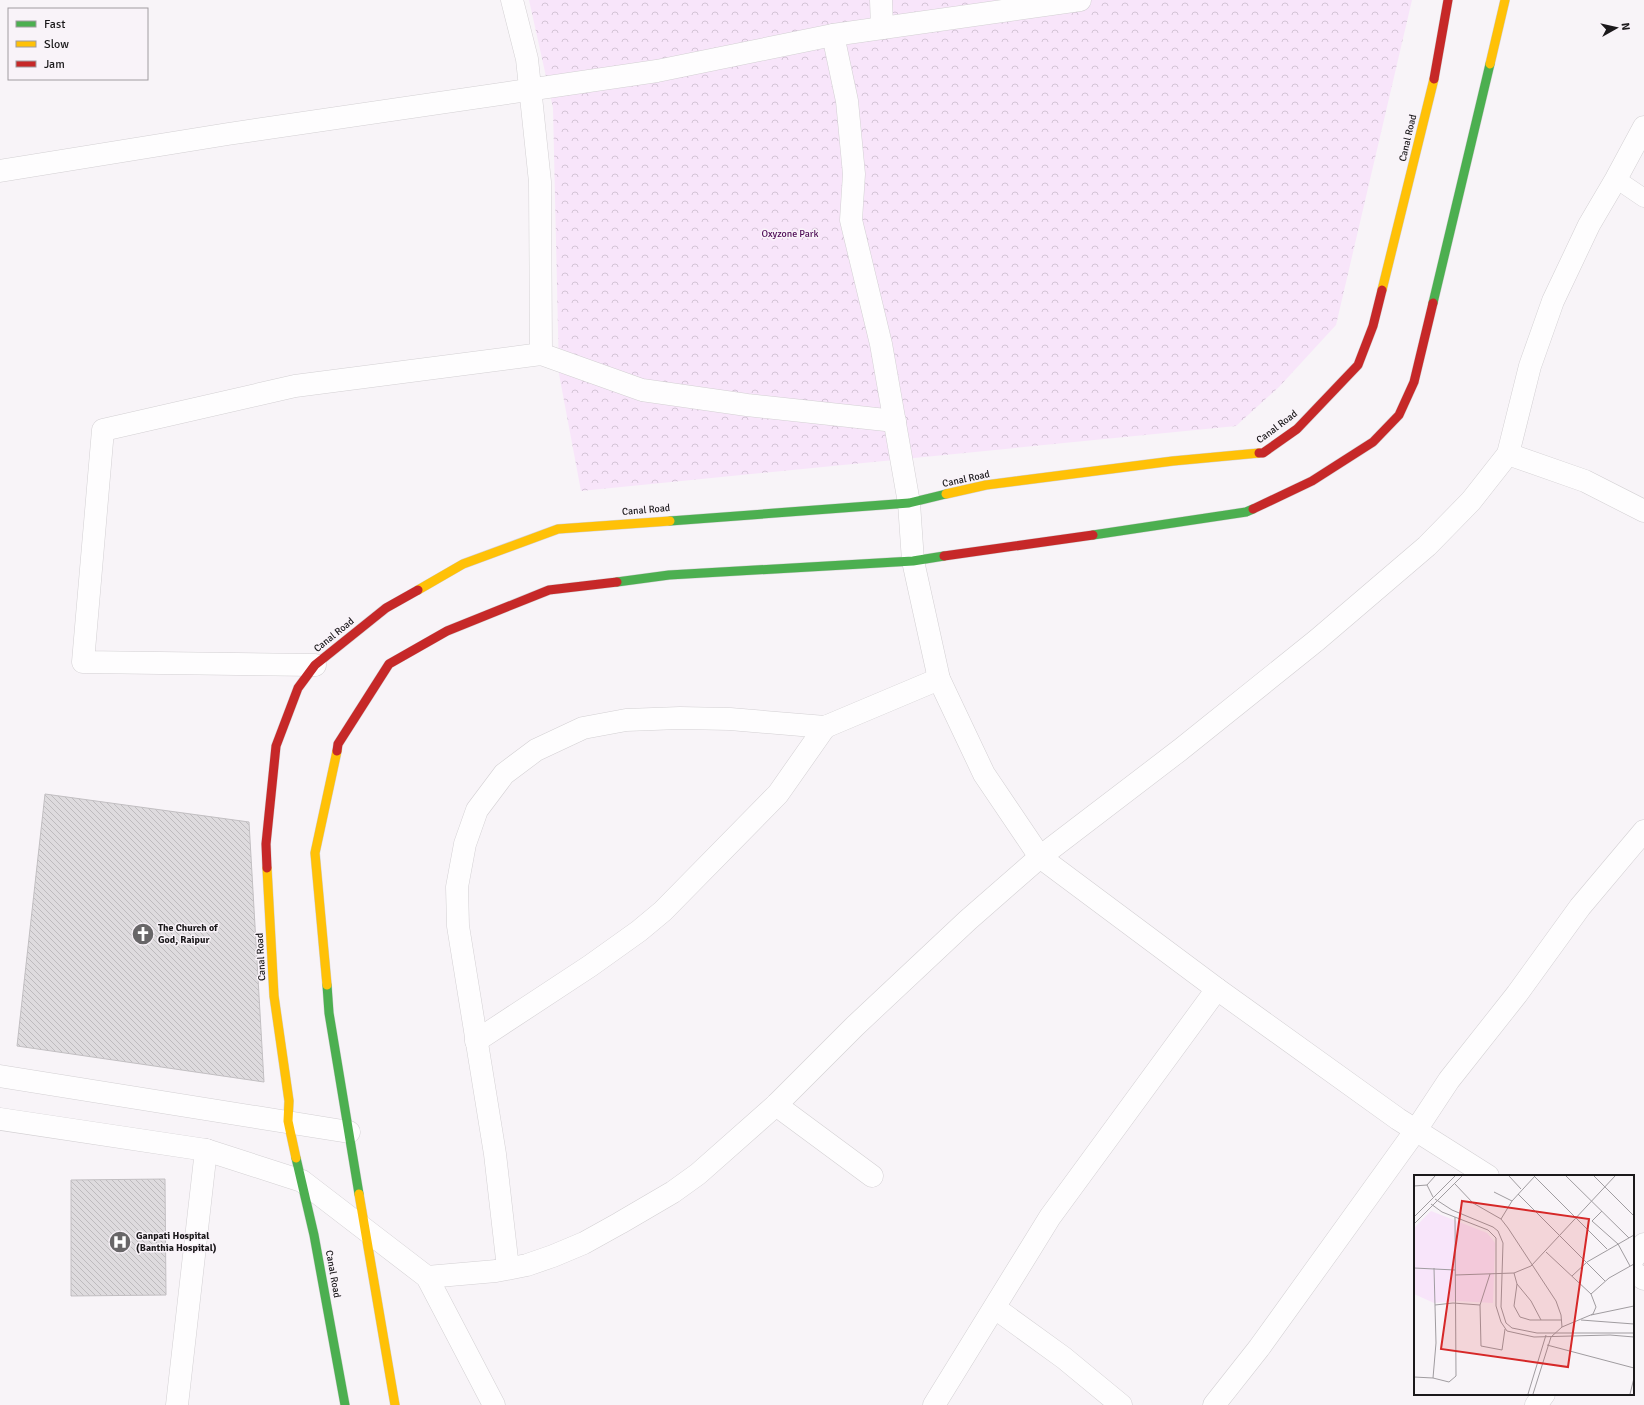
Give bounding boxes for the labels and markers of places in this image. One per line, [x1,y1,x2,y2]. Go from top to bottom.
church icon: The Church of God, Raipur [130,921,156,947]
place label: The Church of God, Raipur [158,922,219,946]
hospital icon: Ganpati Hospital (Banthia Hospital) [107,1229,133,1255]
place label: Ganpati Hospital (Banthia Hospital) [136,1230,217,1254]

